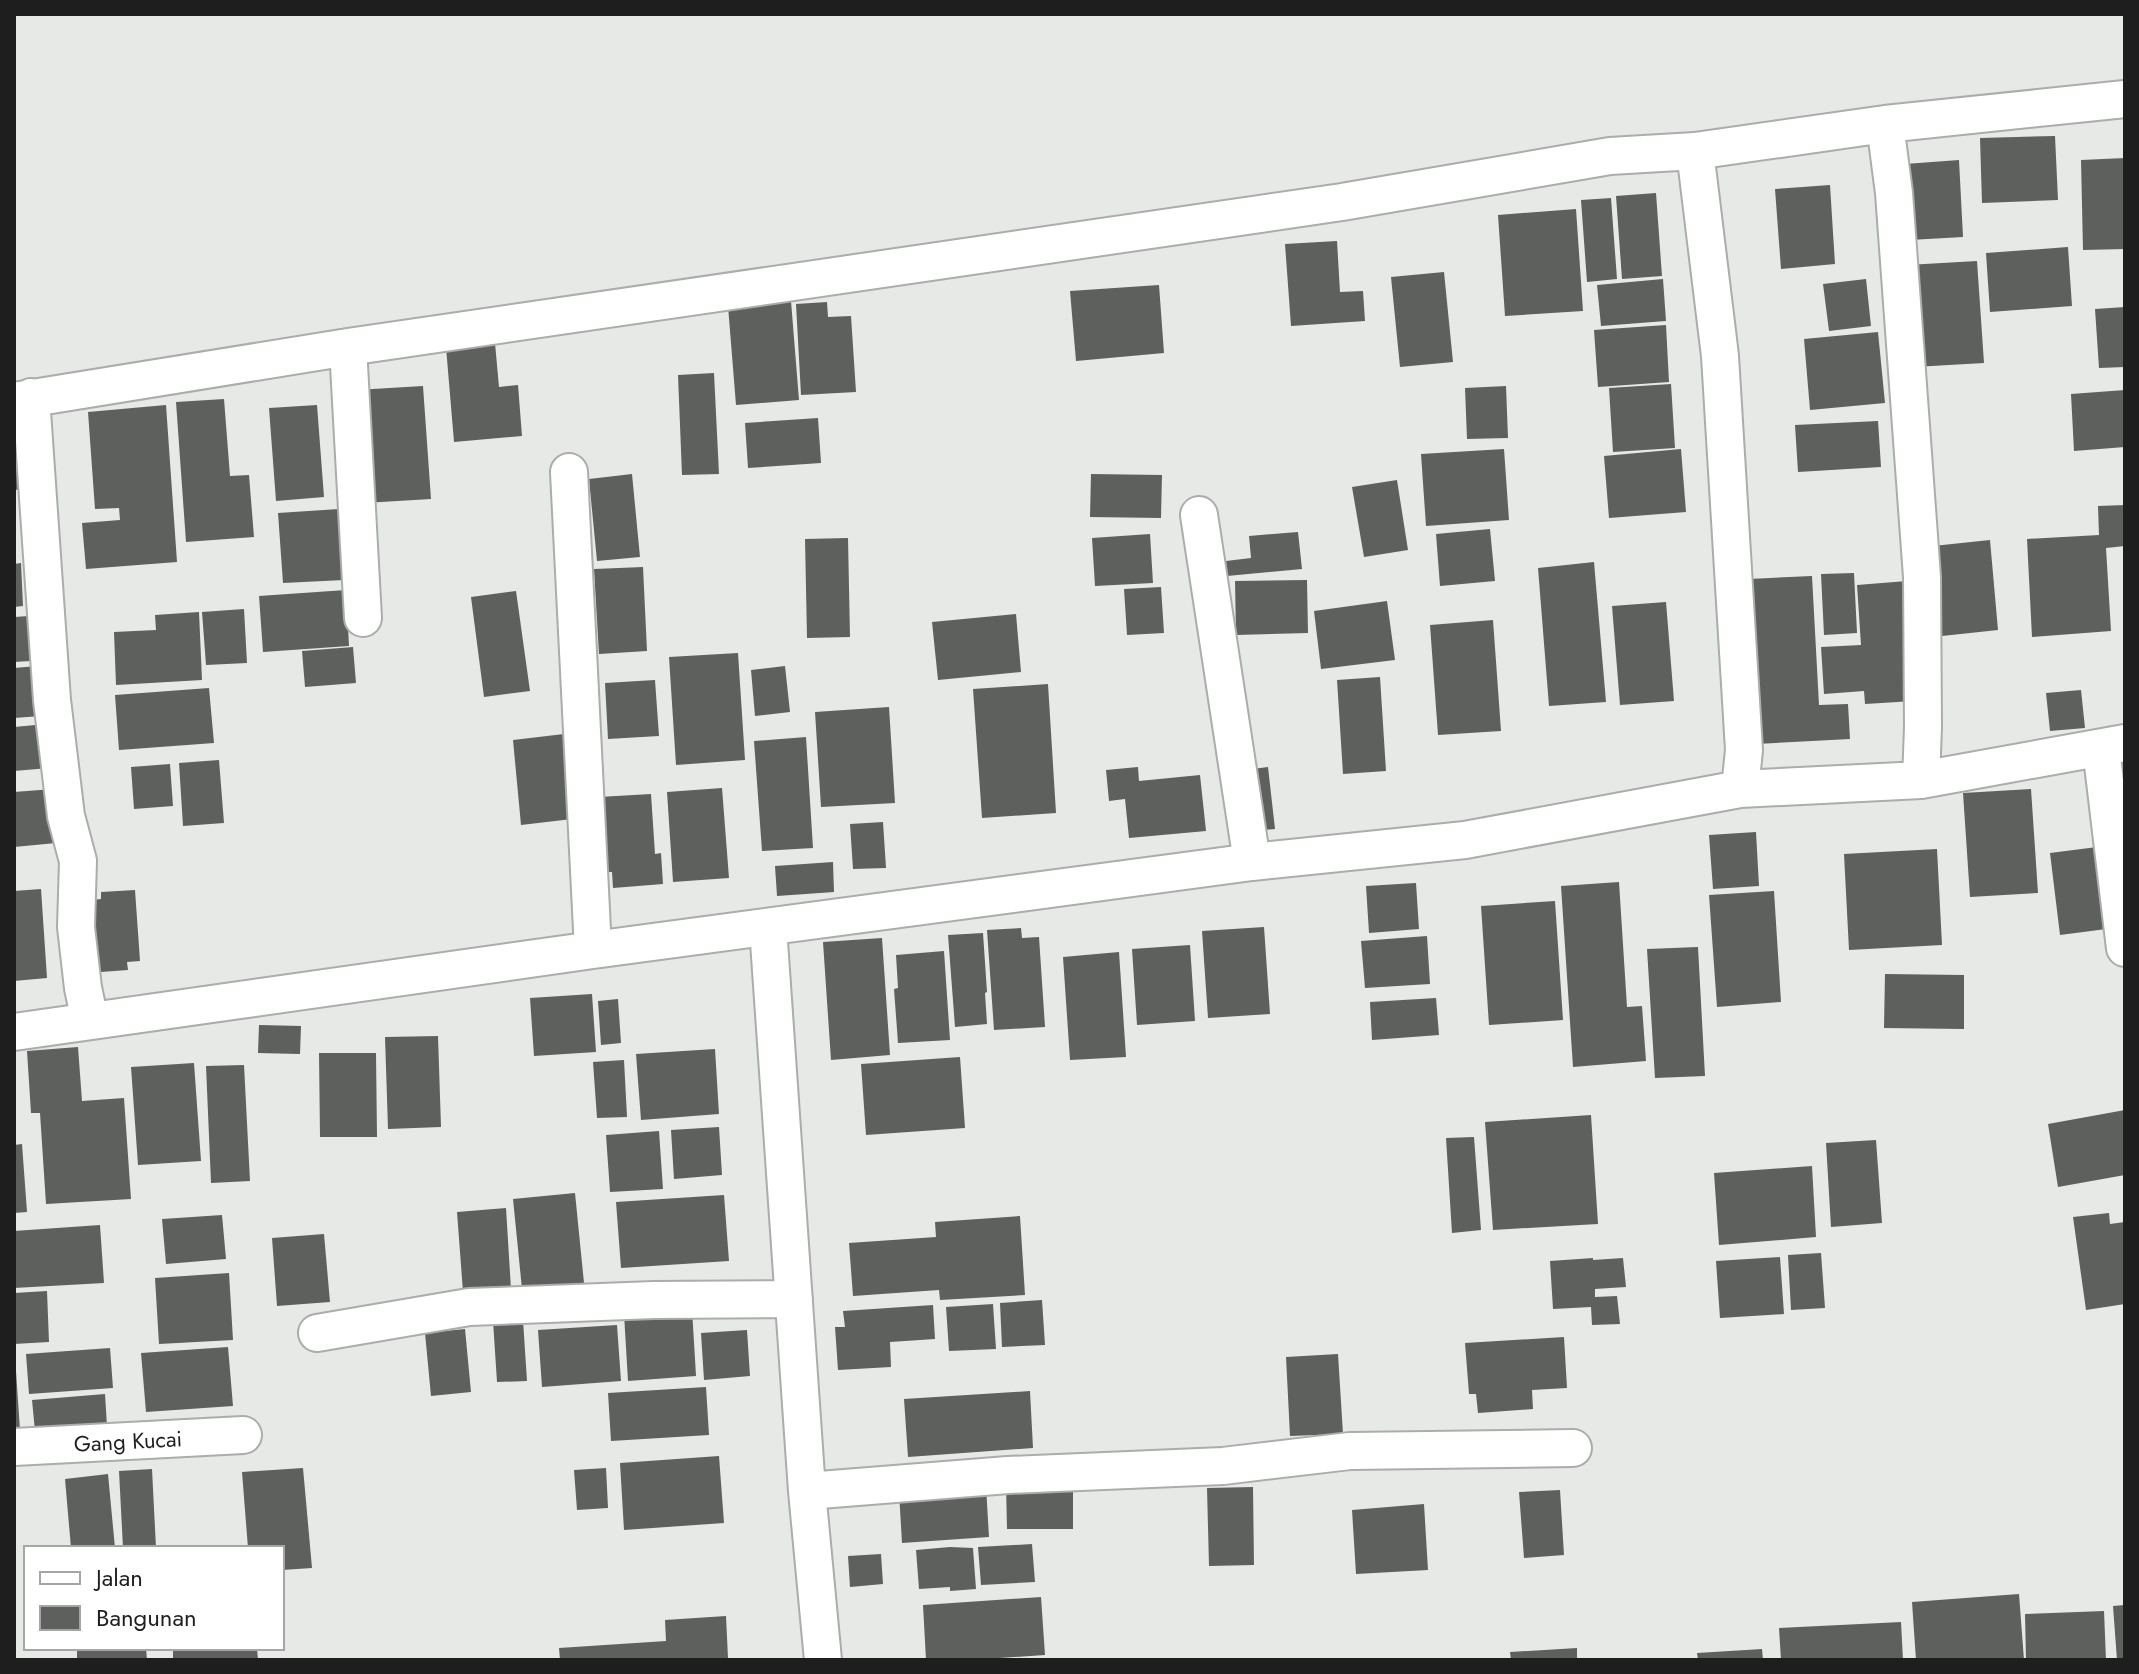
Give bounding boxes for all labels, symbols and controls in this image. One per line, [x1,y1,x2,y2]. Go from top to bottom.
street label: Gang Kucai [73,1422,183,1460]
legend [24,1546,284,1650]
text: Jalan [93,1560,143,1595]
text: Bangunan [96,1600,197,1635]

